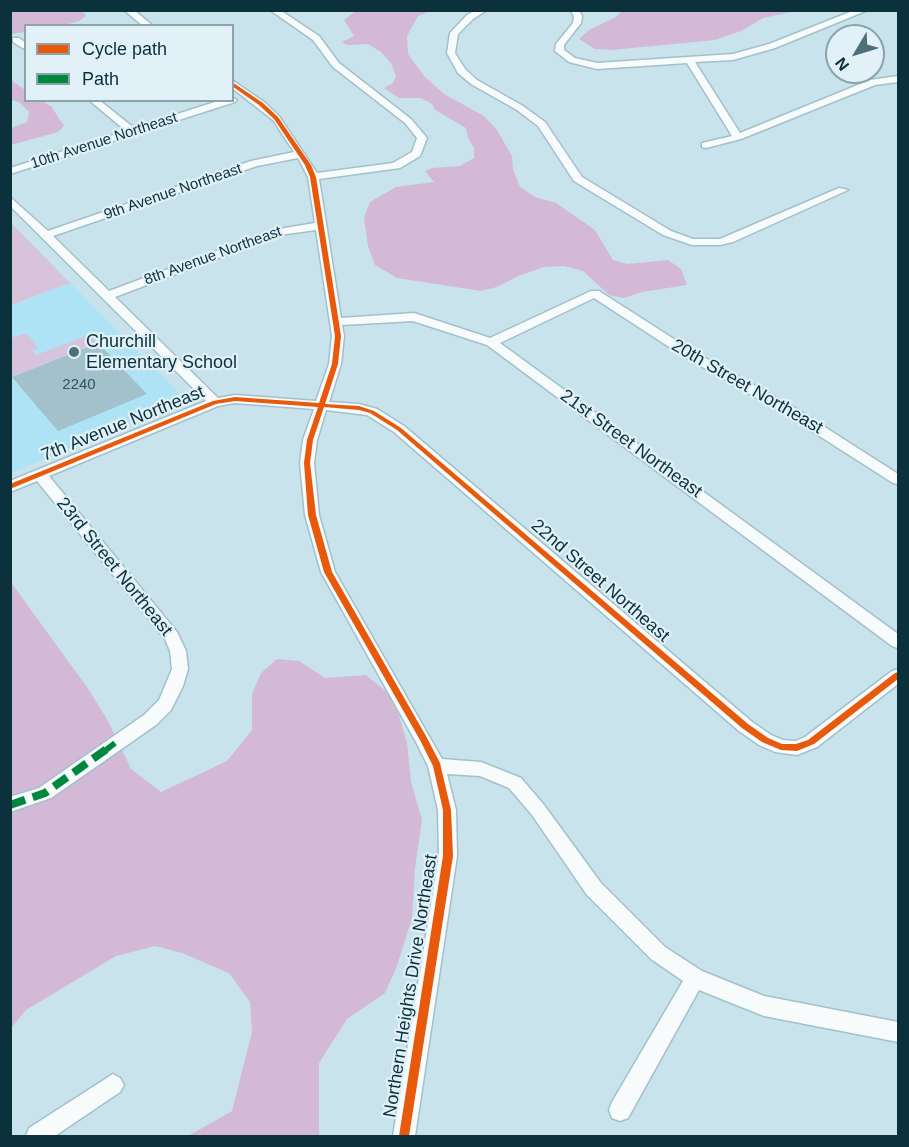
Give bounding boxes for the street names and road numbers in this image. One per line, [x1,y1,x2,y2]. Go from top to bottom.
street label: 10th Avenue Northeast [28,109,180,173]
street label: 9th Avenue Northeast [102,160,244,224]
street label: 8th Avenue Northeast [142,223,284,289]
street label: 20th Street Northeast [668,335,826,439]
street label: 7th Avenue Northeast [38,381,208,467]
street label: 21st Street Northeast [556,385,706,503]
street label: 23rd Street Northeast [51,493,177,641]
street label: 22nd Street Northeast [526,515,674,647]
street label: Northern Heights Drive Northeast [380,853,442,1119]

